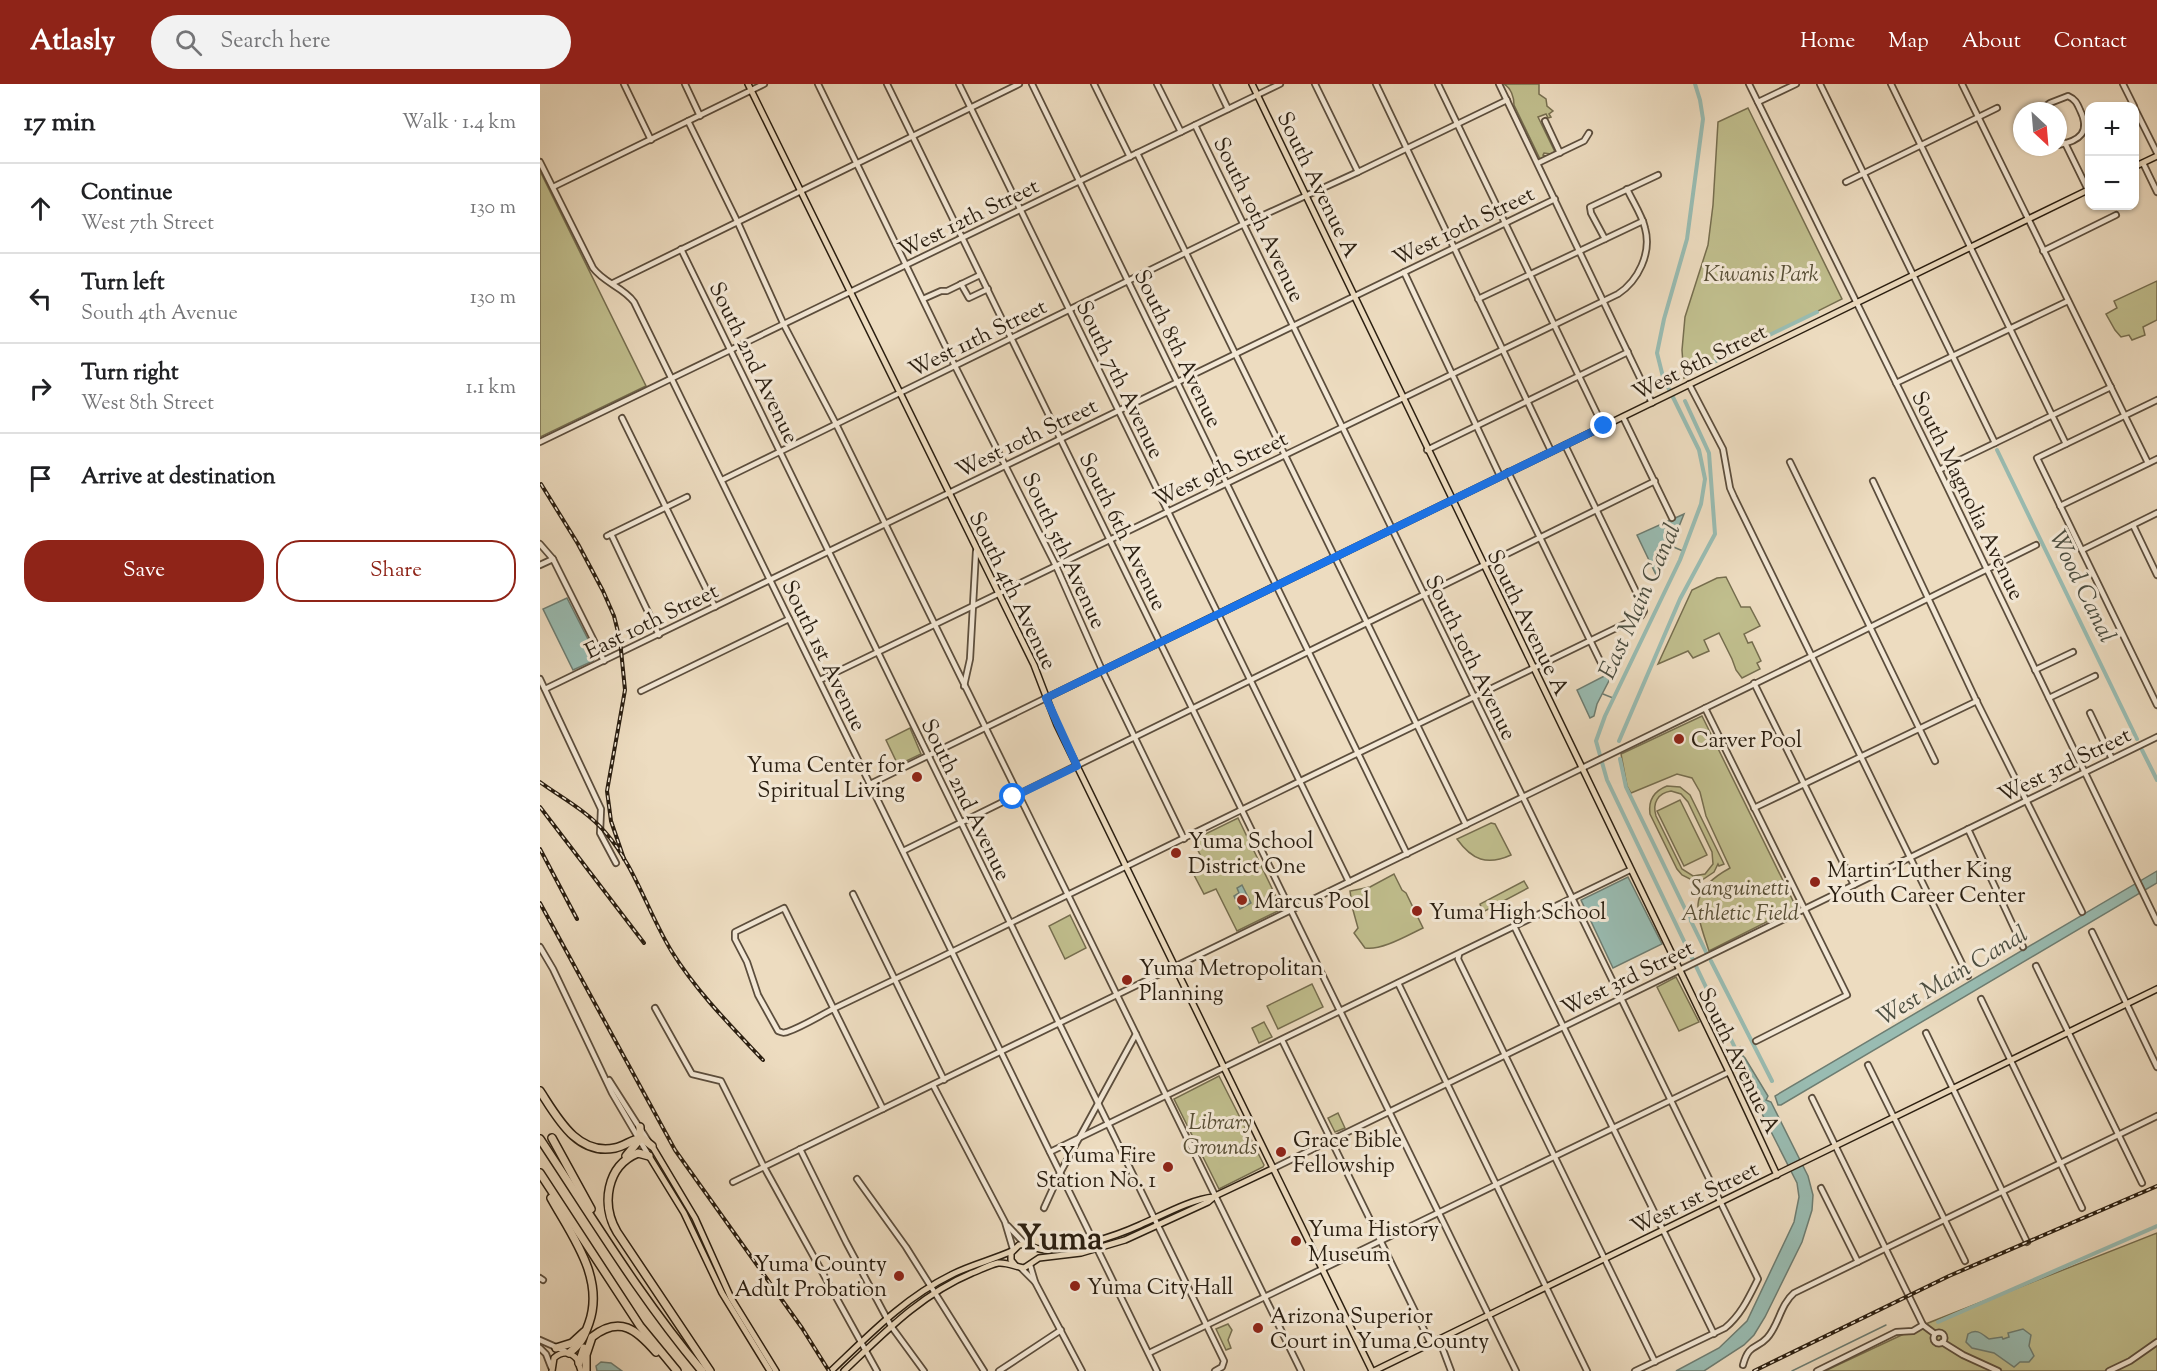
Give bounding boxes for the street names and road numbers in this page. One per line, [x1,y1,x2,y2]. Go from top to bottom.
street label: South Avenue A [1267,107,1366,264]
street label: South 10th Avenue [1203,132,1311,308]
street label: West 12th Street [894,172,1046,268]
street label: West 10th Street [1388,179,1541,276]
street label: South 8th Avenue [1124,265,1229,434]
street label: South 2nd Avenue [699,277,805,450]
street label: West 11th Street [904,292,1053,387]
street label: South 7th Avenue [1066,296,1171,465]
street label: West 8th Street [1628,317,1774,410]
street label: South Magnolia Avenue [1902,386,2031,606]
street label: West 10th Street [951,391,1104,488]
street label: West 9th Street [1149,424,1294,517]
street label: South 6th Avenue [1069,448,1173,617]
street label: South 5th Avenue [1012,468,1113,635]
street label: South 4th Avenue [959,507,1063,676]
street label: South Avenue A [1477,545,1576,702]
street label: South 10th Avenue [1415,570,1523,746]
street label: South 1st Avenue [772,575,873,737]
street label: East 10th Street [580,576,725,669]
street label: South 2nd Avenue [911,714,1017,887]
street label: West 3rd Street [1993,720,2138,813]
street label: West 3rd Street [1556,933,1701,1026]
street label: South Avenue A [1688,983,1787,1140]
street label: West 1st Street [1626,1155,1765,1244]

